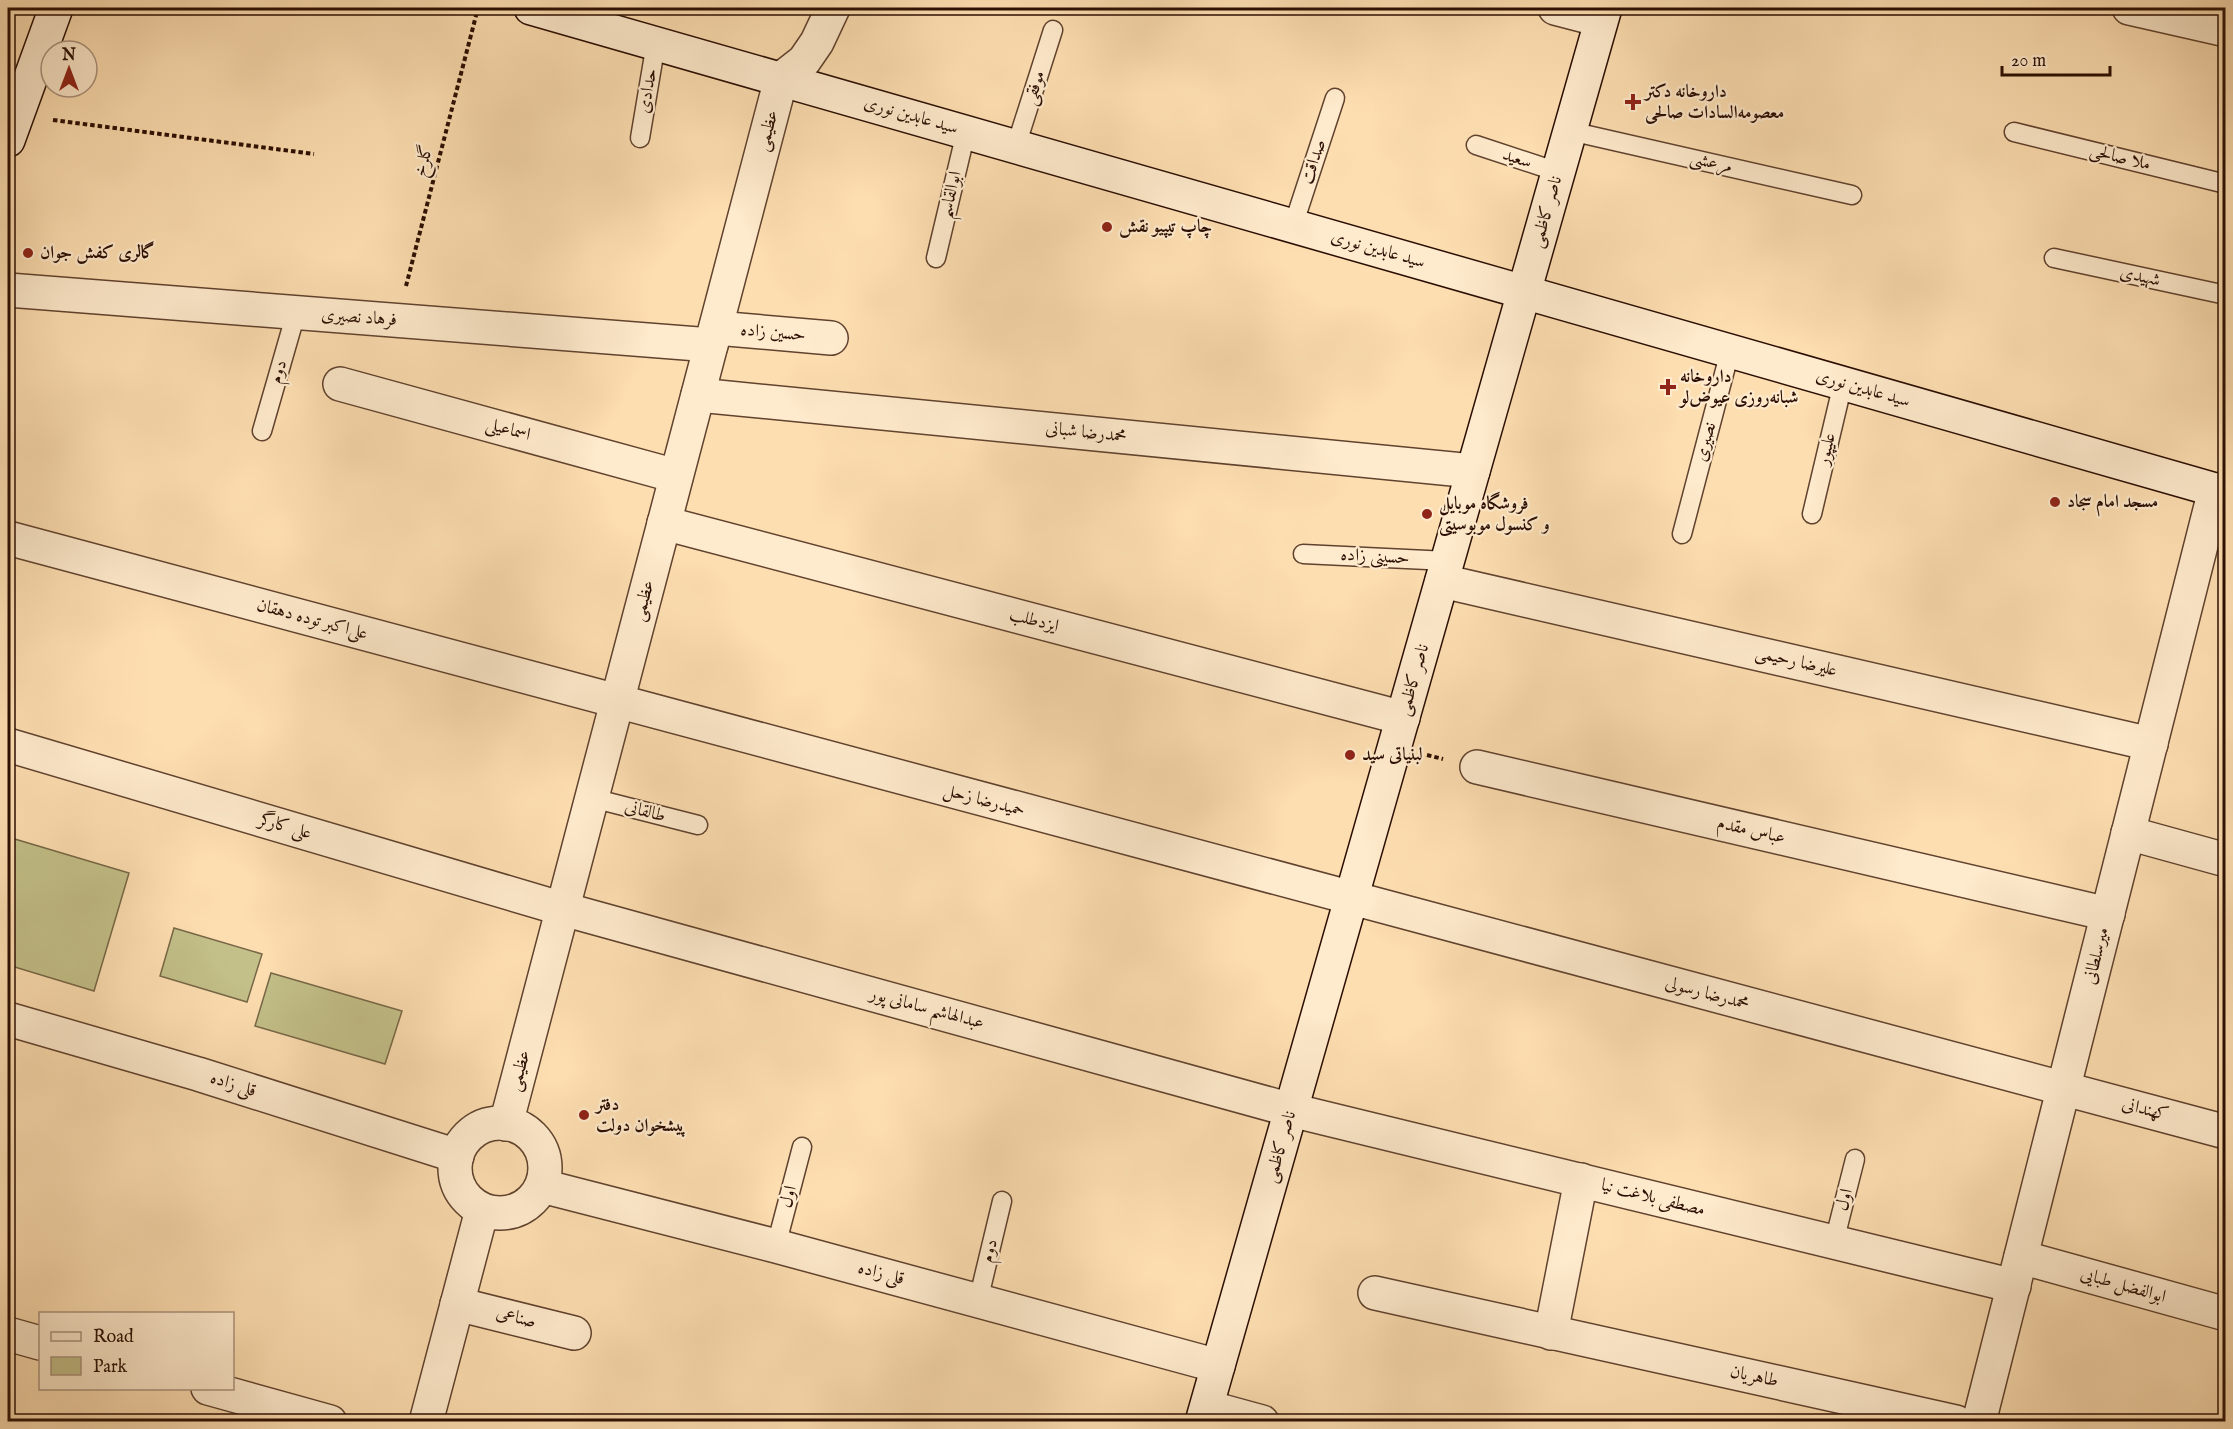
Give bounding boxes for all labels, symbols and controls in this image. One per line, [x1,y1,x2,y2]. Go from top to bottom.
north arrow [39,39,99,99]
scale bar [2002,39,2110,77]
text: N [61,46,76,66]
text: 20 m [2011,50,2046,73]
street label: حدادی [633,67,663,115]
street label: موفقی [1019,68,1051,108]
place label: داروخانه دکتر معصومه‌السادات صالحی [1643,81,1784,125]
street label: سید عابدین نوری [861,92,961,140]
marker: داروخانه دکتر معصومه‌السادات صالحی [1626,95,1640,109]
street label: عظیمی [751,108,785,154]
street label: صداقت [1296,136,1332,188]
street label: ملا صالحی [2087,139,2153,177]
street label: گلرخ [408,142,442,180]
street label: سعید [1499,143,1535,175]
street label: مرعشی [1687,147,1735,179]
street label: ابوالقاسم [934,169,972,222]
street label: ناصر کاظمی [1526,173,1568,251]
place label: چاپ تیپیو نقش [1119,216,1212,239]
marker: چاپ تیپیو نقش [1100,220,1114,234]
street label: سید عابدین نوری [1328,226,1428,274]
place label: گالری کفش جوان [40,241,155,265]
marker: گالری کفش جوان [21,246,35,260]
street label: شهیدی [2118,261,2162,293]
street label: فرهاد نصیری [320,304,398,332]
street label: حسین زاده [739,319,807,347]
street label: دوم [265,358,296,387]
street label: سید عابدین نوری [1813,365,1913,413]
place label: داروخانه شبانه‌روزی عیوض‌لو [1678,366,1799,410]
marker: داروخانه شبانه‌روزی عیوض‌لو [1661,380,1675,394]
street label: اسماعیلی [483,413,533,447]
street label: محمدرضا شبانی [1044,417,1128,449]
street label: نصیری [1690,420,1722,464]
street label: علیپور [1812,430,1842,469]
place label: فروشگاه موبایل و کنسول موبوسیتی [1439,491,1550,537]
place label: مسجد امام سجاد [2067,491,2158,517]
marker: مسجد امام سجاد [2048,495,2062,509]
marker: فروشگاه موبایل و کنسول موبوسیتی [1420,507,1434,521]
street label: حسینی زاده [1340,544,1410,570]
street label: عظیمی [627,578,661,624]
street label: علی‌اکبر توده دهقان [254,594,370,646]
street label: ایزدطلب [1007,603,1061,639]
street label: ناصر کاظمی [1393,641,1435,719]
street label: علیرضا رحیمی [1753,641,1839,683]
place label: لبنیاتی سید [1362,744,1423,767]
marker: لبنیاتی سید [1343,748,1357,762]
street label: حمیدرضا زحل [941,779,1027,823]
street label: طالقانی [622,796,668,828]
street label: علی کارگر [254,806,315,845]
street label: عباس مقدم [1714,812,1787,853]
street label: میرسلطانی [2079,925,2115,987]
street label: محمدرضا رسولی [1663,972,1751,1016]
street label: عبدالهاشم سامانی پور [864,982,987,1040]
street label: عظیمی [503,1048,537,1094]
street label: قلی زاده [207,1067,259,1103]
street label: کهندانی [2119,1093,2171,1127]
place label: دفتر پیشخوان دولت [594,1094,686,1138]
marker: دفتر پیشخوان دولت [577,1108,591,1122]
street label: ناصر کاظمی [1260,1108,1302,1186]
street label: مصطفی بلاغت نیا [1599,1174,1707,1222]
street label: اول [775,1183,803,1211]
street label: اول [1831,1186,1859,1214]
street label: دوم [976,1237,1007,1266]
street label: قلی زاده [855,1257,907,1291]
street label: ابوالفضل طبایی [2078,1263,2168,1309]
street label: صناعی [494,1302,538,1334]
legend [39,1312,234,1390]
text: Road [93,1326,134,1349]
text: Park [93,1356,128,1379]
street label: طاهریان [1728,1361,1780,1393]

